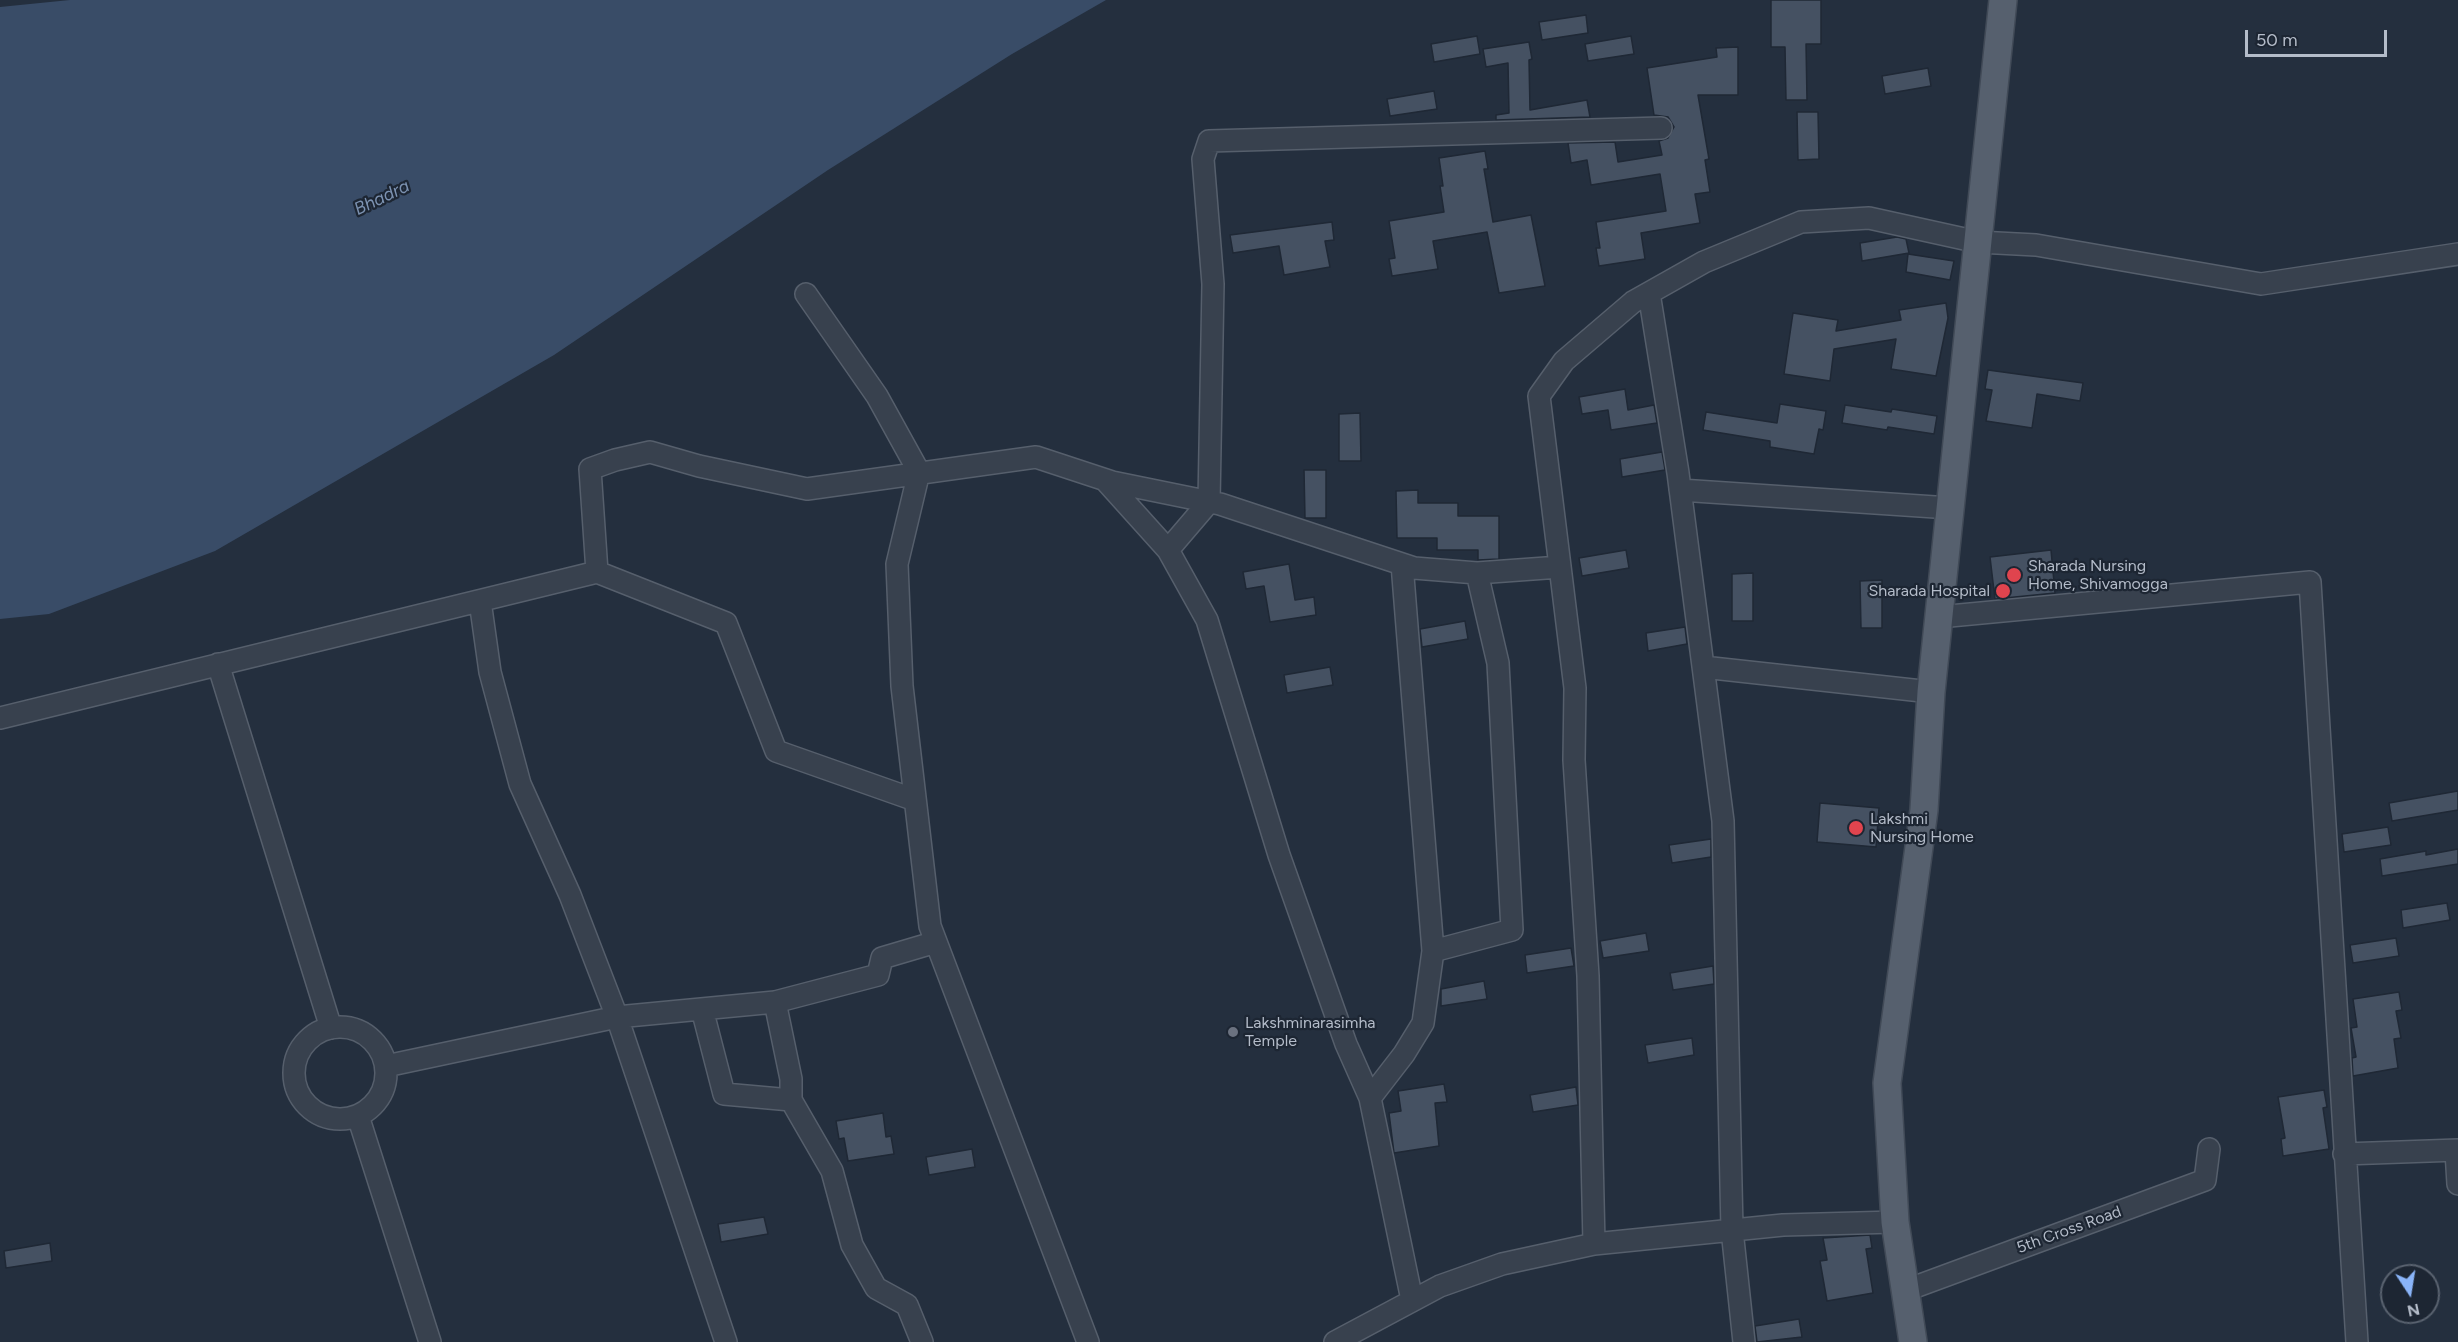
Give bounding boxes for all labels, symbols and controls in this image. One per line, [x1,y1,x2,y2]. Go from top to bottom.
scale bar [2248,18,2390,56]
text: 50 m [2256,29,2298,51]
water label: Bhadra [351,175,413,221]
place label: Sharada Nursing Home, Shivamogga [2028,556,2168,594]
marker: Sharada Nursing Home, Shivamogga [2005,566,2023,584]
place label: Sharada Hospital [1868,581,1990,601]
marker: Sharada Hospital [1994,582,2012,600]
place label: Lakshmi Nursing Home [1870,809,1974,847]
marker: Lakshmi Nursing Home [1847,819,1865,837]
place label: Lakshminarasimha Temple [1245,1013,1375,1051]
marker: Lakshminarasimha Temple [1226,1025,1240,1039]
street label: 5th Cross Road [2014,1202,2124,1258]
north arrow [2380,1264,2440,1324]
text: N [2405,1300,2421,1321]

